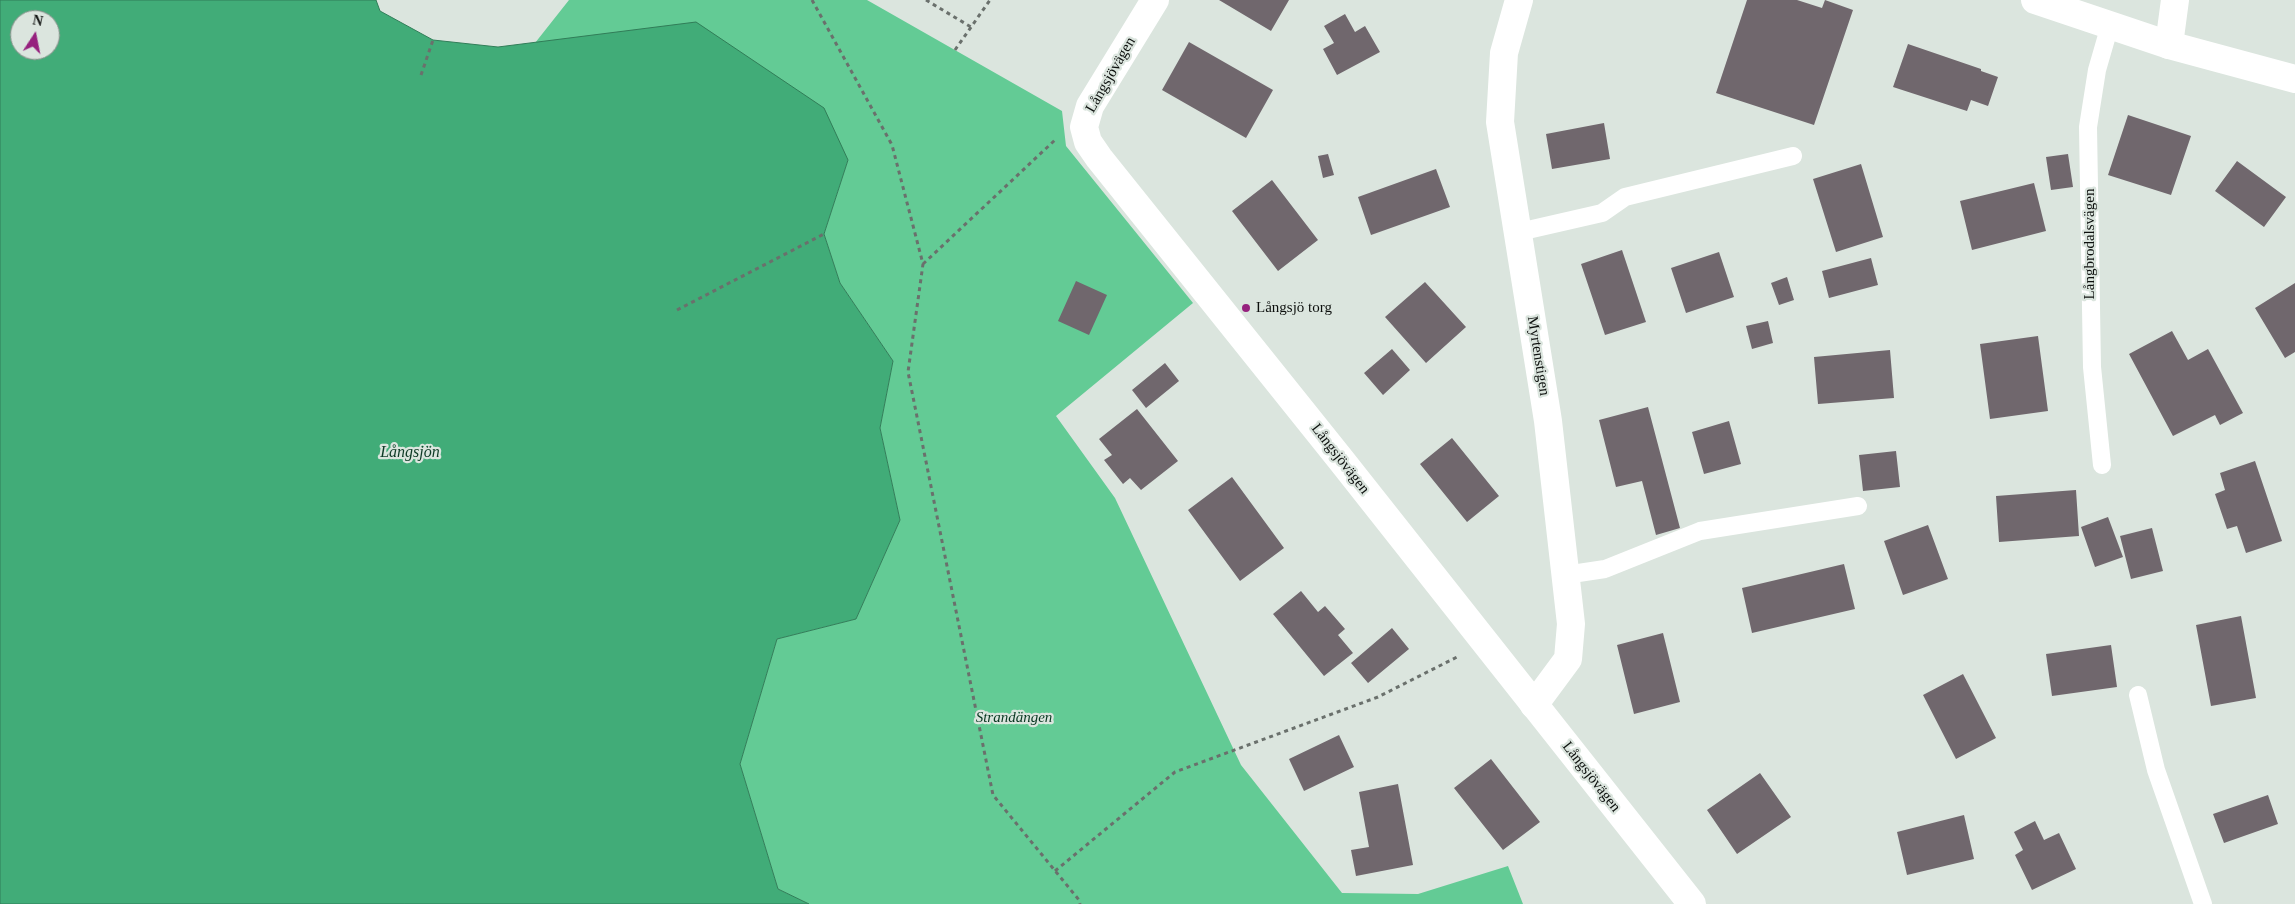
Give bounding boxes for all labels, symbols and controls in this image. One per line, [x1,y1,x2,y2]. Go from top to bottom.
north arrow [10,10,60,60]
text: N [31,12,44,29]
street label: Långsjövägen [1082,34,1140,116]
street label: Långbrodalsvägen [2081,189,2099,299]
place label: Långsjö torg [1256,299,1332,317]
marker: Långsjö torg [1240,302,1252,314]
street label: Myrtenstigen [1523,315,1553,397]
street label: Långsjövägen [1307,420,1373,498]
water label: Långsjön [380,443,440,463]
park label: Strandängen [976,709,1052,727]
street label: Långsjövägen [1558,738,1624,816]

